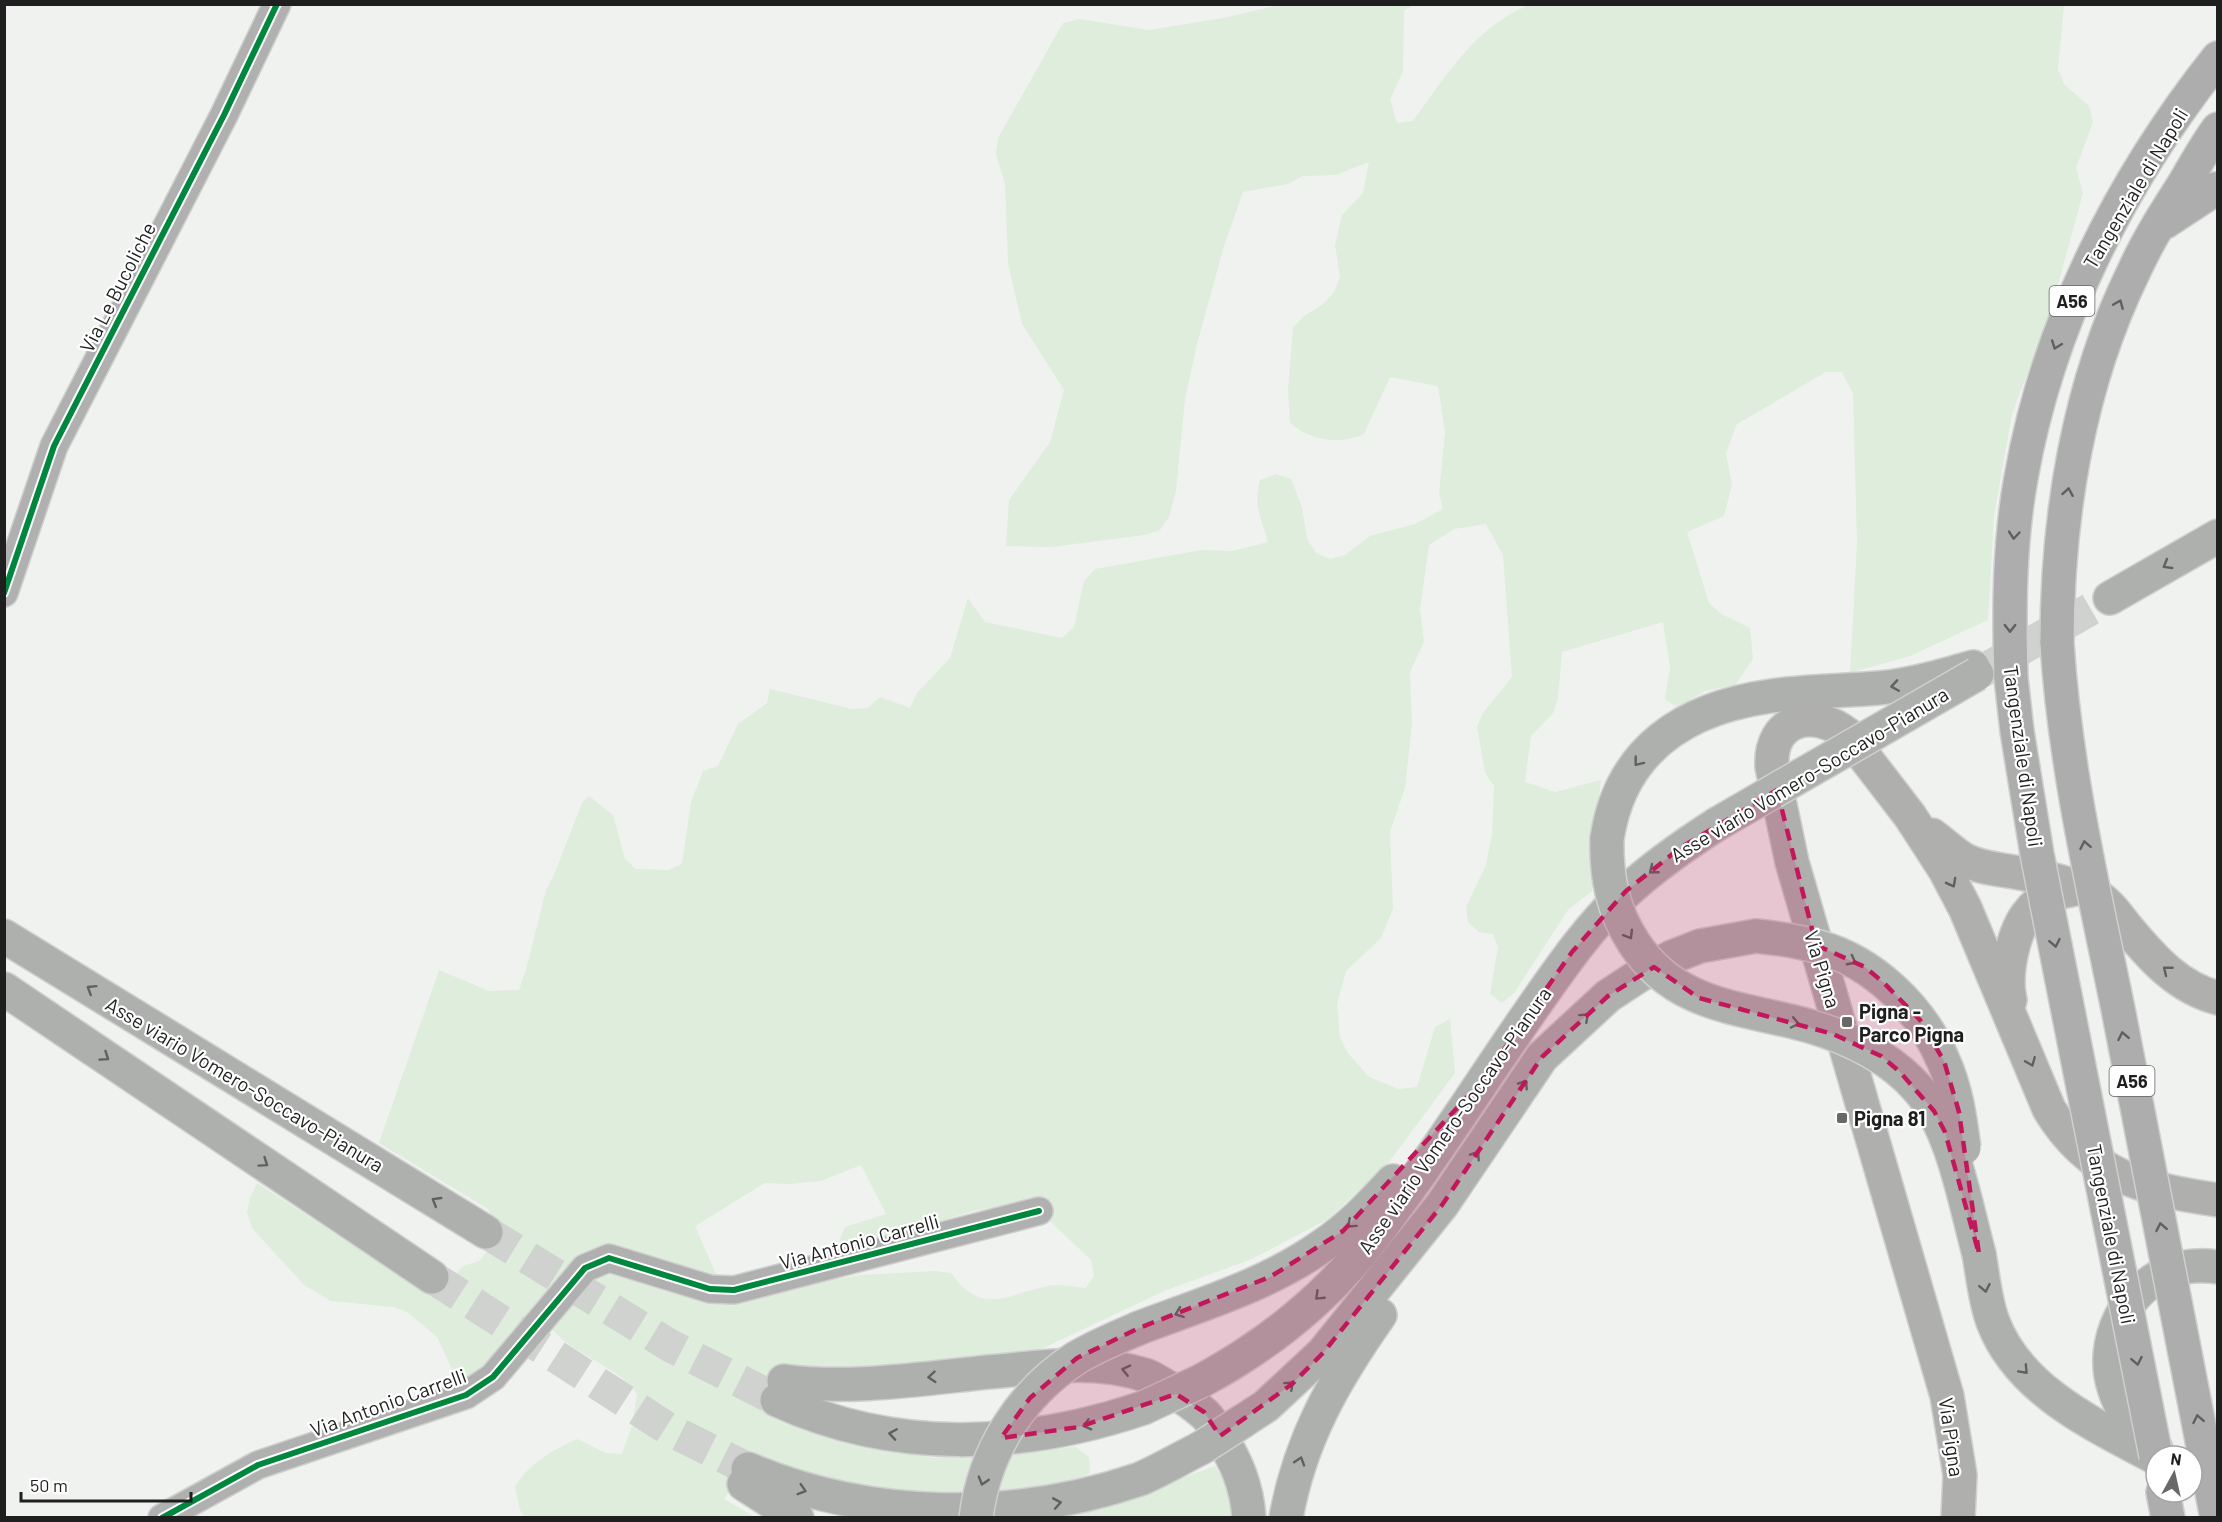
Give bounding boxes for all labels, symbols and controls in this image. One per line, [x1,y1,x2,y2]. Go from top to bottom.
street label: Tangenziale di Napoli [2078,103,2192,273]
street label: Via Le Bucoliche [74,218,160,356]
road number: A56 [2050,286,2094,316]
one-way arrow [2112,299,2124,310]
one-way arrow [2050,339,2063,350]
one-way arrow [2061,487,2074,497]
one-way arrow [2007,531,2020,540]
one-way arrow [2163,558,2173,569]
one-way arrow [2004,623,2016,632]
street label: Tangenziale di Napoli [1999,664,2049,848]
one-way arrow [1891,679,1900,691]
street label: Asse viario Vomero-Soccavo-Pianura [1666,681,1952,867]
one-way arrow [1635,755,1646,766]
one-way arrow [2079,840,2092,850]
one-way arrow [1648,863,1659,874]
one-way arrow [1945,877,1957,888]
street label: Via Pigna [1800,927,1846,1011]
one-way arrow [1622,929,1633,940]
one-way arrow [2048,937,2061,947]
one-way arrow [1846,954,1857,965]
one-way arrow [2163,967,2174,978]
street label: Asse viario Vomero-Soccavo-Pianura [1352,982,1556,1258]
one-way arrow [87,985,97,997]
street label: Asse viario Vomero-Soccavo-Pianura [102,991,388,1177]
place label: Pigna - Parco Pigna [1859,999,1964,1046]
one-way arrow [1578,1013,1589,1024]
marker: Pigna - Parco Pigna [1840,1015,1854,1029]
one-way arrow [1790,1016,1800,1029]
one-way arrow [2117,1031,2130,1041]
one-way arrow [99,1050,110,1061]
one-way arrow [2024,1056,2036,1067]
road number: A56 [2110,1066,2154,1096]
one-way arrow [1517,1079,1528,1090]
place label: Pigna 81 [1854,1106,1925,1130]
marker: Pigna 81 [1835,1111,1849,1125]
street label: Tangenziale di Napoli [2083,1142,2141,1326]
one-way arrow [1468,1151,1480,1161]
one-way arrow [257,1156,268,1167]
one-way arrow [432,1197,442,1209]
street label: Via Antonio Carrelli [777,1208,941,1274]
one-way arrow [1347,1217,1358,1228]
one-way arrow [2155,1223,2168,1233]
one-way arrow [1978,1282,1991,1292]
one-way arrow [1316,1289,1326,1300]
one-way arrow [1174,1306,1185,1318]
one-way arrow [2130,1355,2143,1365]
street label: Via Antonio Carrelli [307,1363,469,1441]
one-way arrow [2017,1363,2028,1374]
one-way arrow [1122,1365,1132,1378]
one-way arrow [928,1370,937,1383]
one-way arrow [1283,1381,1293,1392]
street label: Via Pigna [1935,1396,1969,1478]
one-way arrow [2192,1414,2205,1424]
one-way arrow [1082,1418,1093,1430]
one-way arrow [889,1428,898,1440]
north arrow [2144,1444,2204,1504]
text: N [2170,1449,2183,1469]
one-way arrow [1293,1456,1305,1467]
scale bar [21,1465,190,1503]
text: 50 m [30,1474,68,1496]
one-way arrow [978,1475,990,1486]
one-way arrow [796,1483,807,1495]
one-way arrow [1053,1497,1062,1509]

